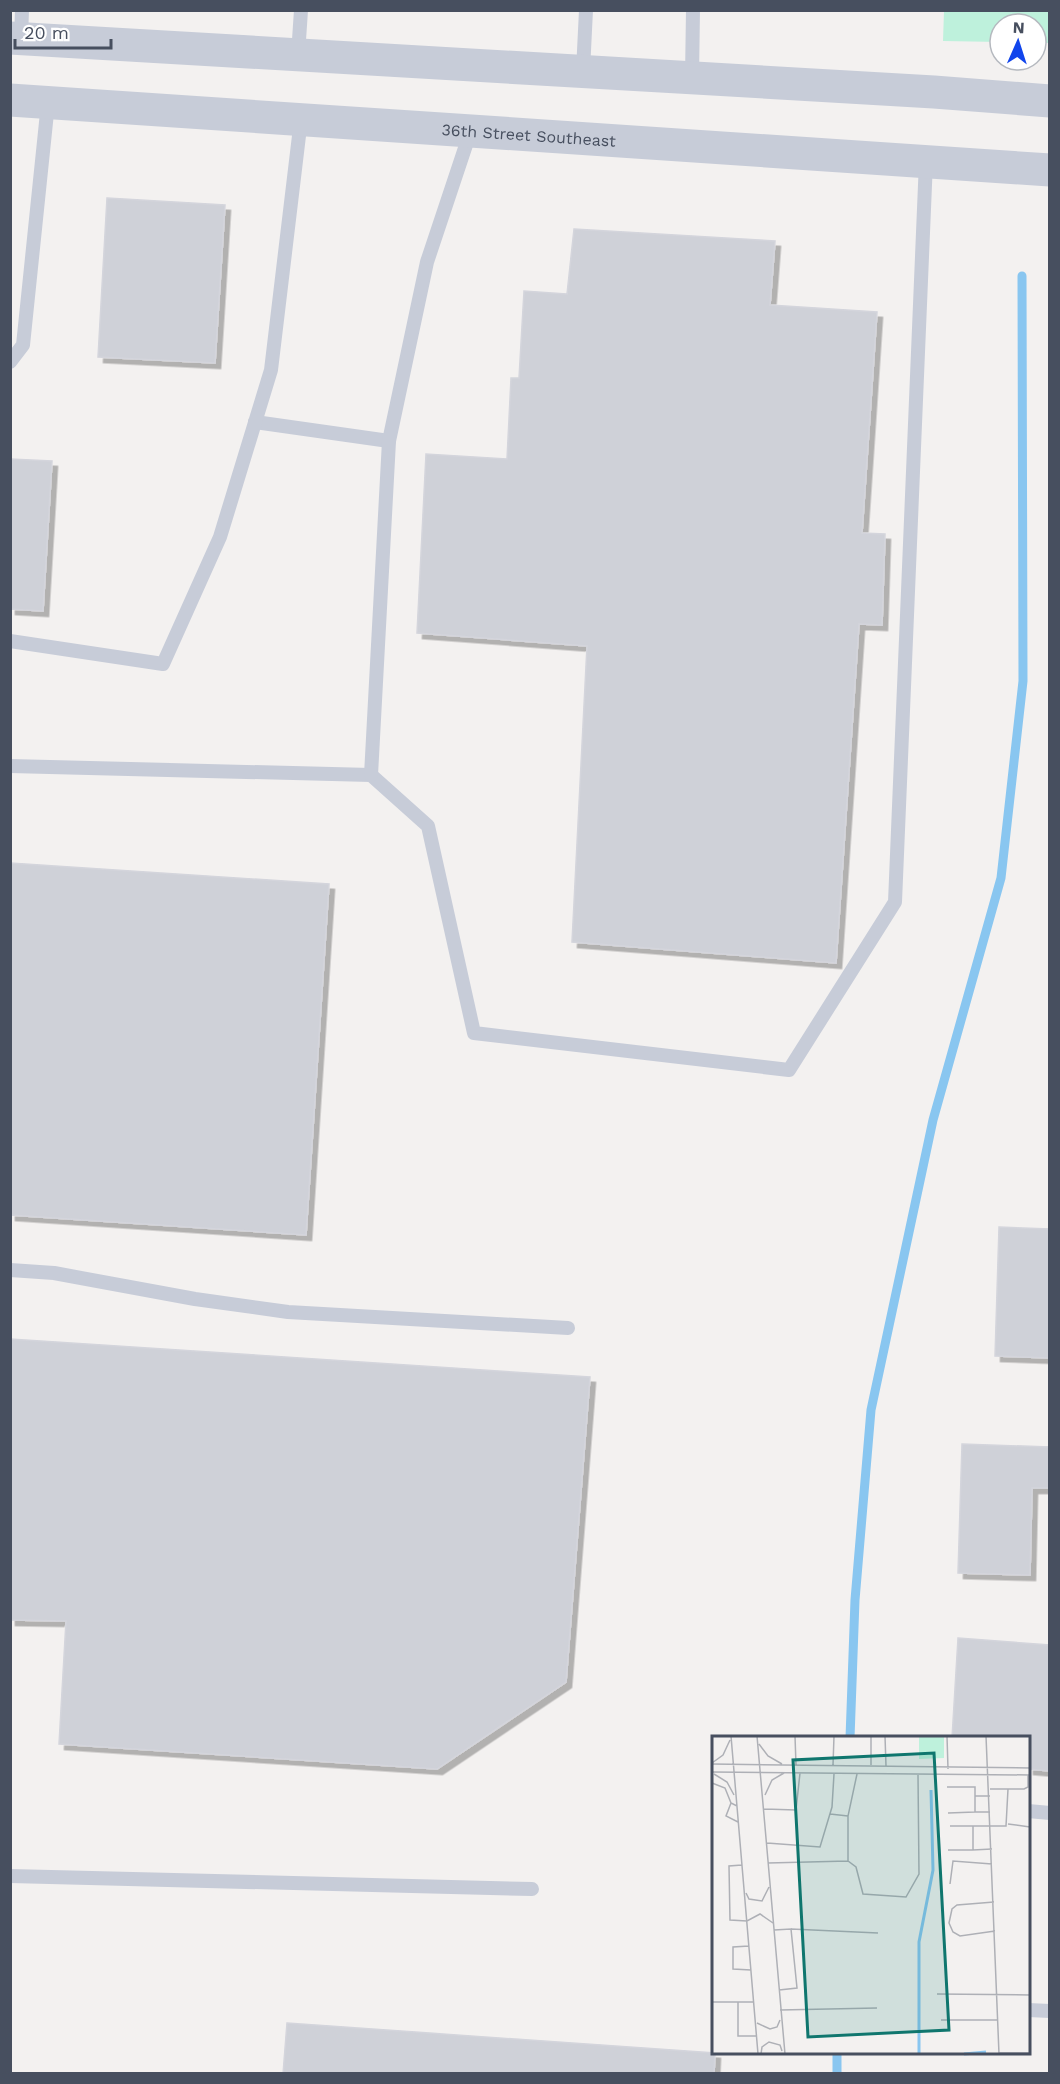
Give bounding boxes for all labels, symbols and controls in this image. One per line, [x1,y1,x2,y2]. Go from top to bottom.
scale bar [15,12,111,50]
north arrow [988,12,1048,72]
text: N [1012,18,1025,37]
text: 20 m [24,22,69,43]
street label: 36th Street Southeast [441,120,617,150]
inset map [712,1736,1030,2054]

